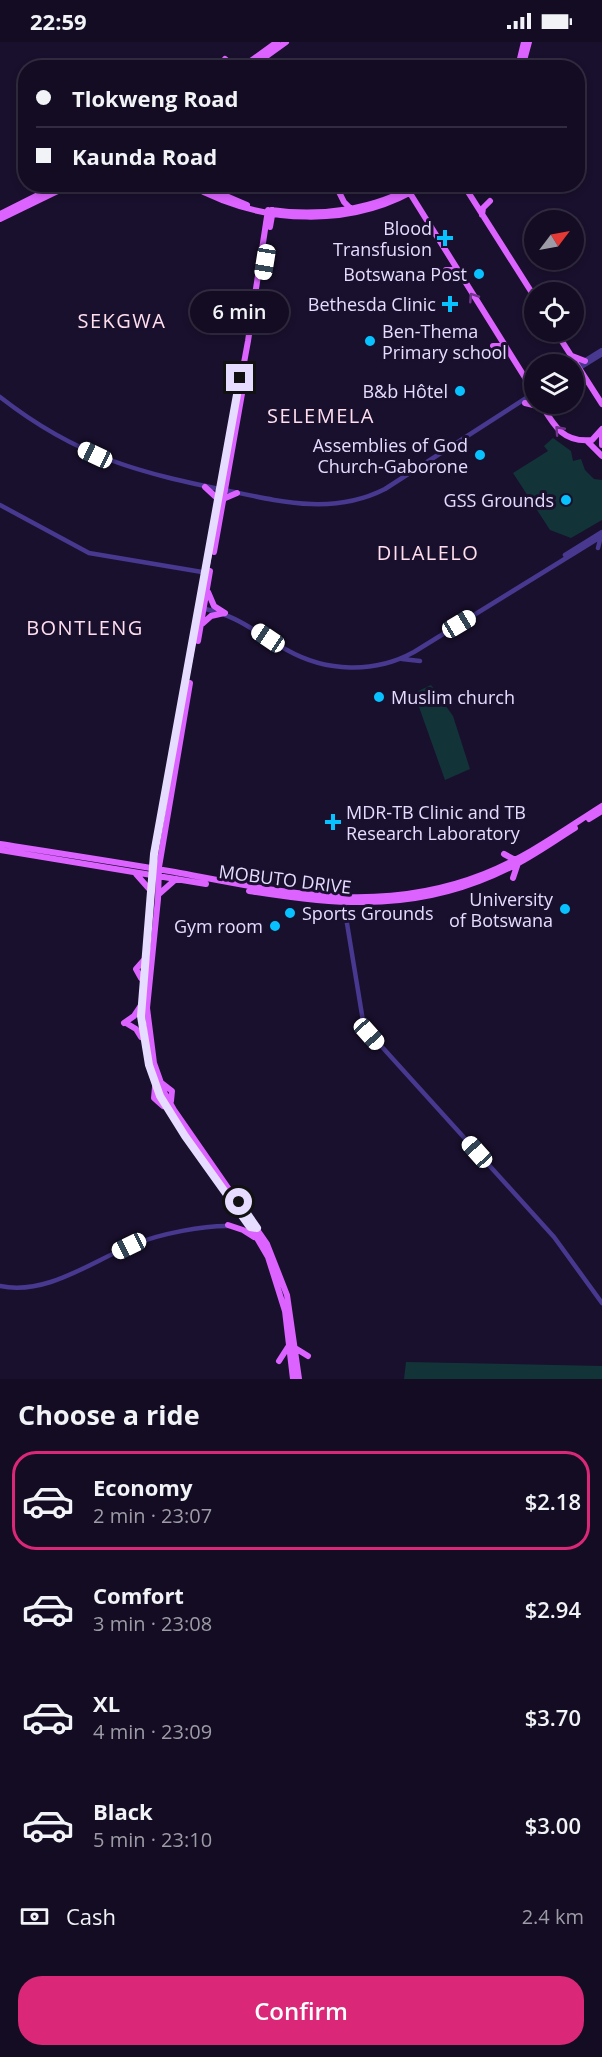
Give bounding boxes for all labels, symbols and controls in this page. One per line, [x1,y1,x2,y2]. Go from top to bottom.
text: 22:59 [30,6,87,36]
text: Tlokweng Road [72,83,239,113]
text: Kaunda Road [72,141,217,171]
north arrow [524,210,584,270]
map controls [524,210,584,414]
place label: Blood Transfusion [333,216,432,261]
marker: Blood Transfusion [436,229,454,247]
car [253,243,277,281]
place label: Botswana Post [343,262,467,286]
marker: Botswana Post [472,267,486,281]
button: locate [524,282,584,342]
callout: 6 min [190,291,290,333]
place label: Bethesda Clinic [308,292,436,316]
one-way arrow [469,292,480,303]
marker: Bethesda Clinic [441,295,459,313]
text: 6 min [213,298,267,325]
district label: SEKGWA [78,307,166,334]
place label: Ben-Thema Primary school [382,319,507,364]
marker: Ben-Thema Primary school [363,334,377,348]
button: layers [524,354,584,414]
route end [226,364,253,391]
place label: B&b Hôtel [362,379,448,403]
marker: B&b Hôtel [453,384,467,398]
district label: SELEMELA [267,402,375,429]
one-way arrow [555,425,566,436]
place label: Assemblies of God Church-Gaborone [313,433,468,478]
car [75,439,115,471]
marker: Assemblies of God Church-Gaborone [473,448,487,462]
place label: GSS Grounds [444,488,554,512]
marker: GSS Grounds [559,493,573,507]
district label: DILALELO [377,539,479,566]
car [439,607,479,641]
district label: BONTLENG [26,614,144,641]
car [248,620,288,656]
place label: Muslim church [391,685,515,709]
marker: Muslim church [372,690,386,704]
place label: MDR-TB Clinic and TB Research Laboratory [346,800,526,845]
marker: MDR-TB Clinic and TB Research Laboratory [324,813,342,831]
street label: MOBUTO DRIVE [217,859,353,899]
place label: University of Botswana [449,887,554,932]
place label: Sports Grounds [302,901,434,925]
marker: University of Botswana [558,902,572,916]
marker: Sports Grounds [283,906,297,920]
place label: Gym room [174,914,263,938]
marker: Gym room [268,919,282,933]
car [350,1015,388,1053]
car [458,1133,496,1171]
route start [225,1188,252,1215]
car [109,1230,149,1262]
text: Choose a ride [18,1396,200,1433]
text: Economy [93,1472,192,1502]
icon: car [21,1474,75,1528]
text: $2.18 [525,1486,581,1516]
text: 2 min · 23:07 [93,1502,212,1529]
text: Comfort [93,1580,184,1610]
icon: car [21,1582,75,1636]
text: $2.94 [525,1594,581,1624]
text: 3 min · 23:08 [93,1610,212,1637]
text: XL [93,1688,120,1718]
icon: car [21,1690,75,1744]
text: $3.70 [525,1702,581,1732]
text: 4 min · 23:09 [93,1718,212,1745]
text: Black [93,1796,153,1826]
icon: car [21,1798,75,1852]
text: $3.00 [525,1810,581,1840]
text: 5 min · 23:10 [93,1826,212,1853]
icon: cash [18,1900,51,1933]
text: Cash [66,1901,116,1931]
text: 2.4 km [522,1903,584,1930]
button: Confirm [18,1976,584,2045]

